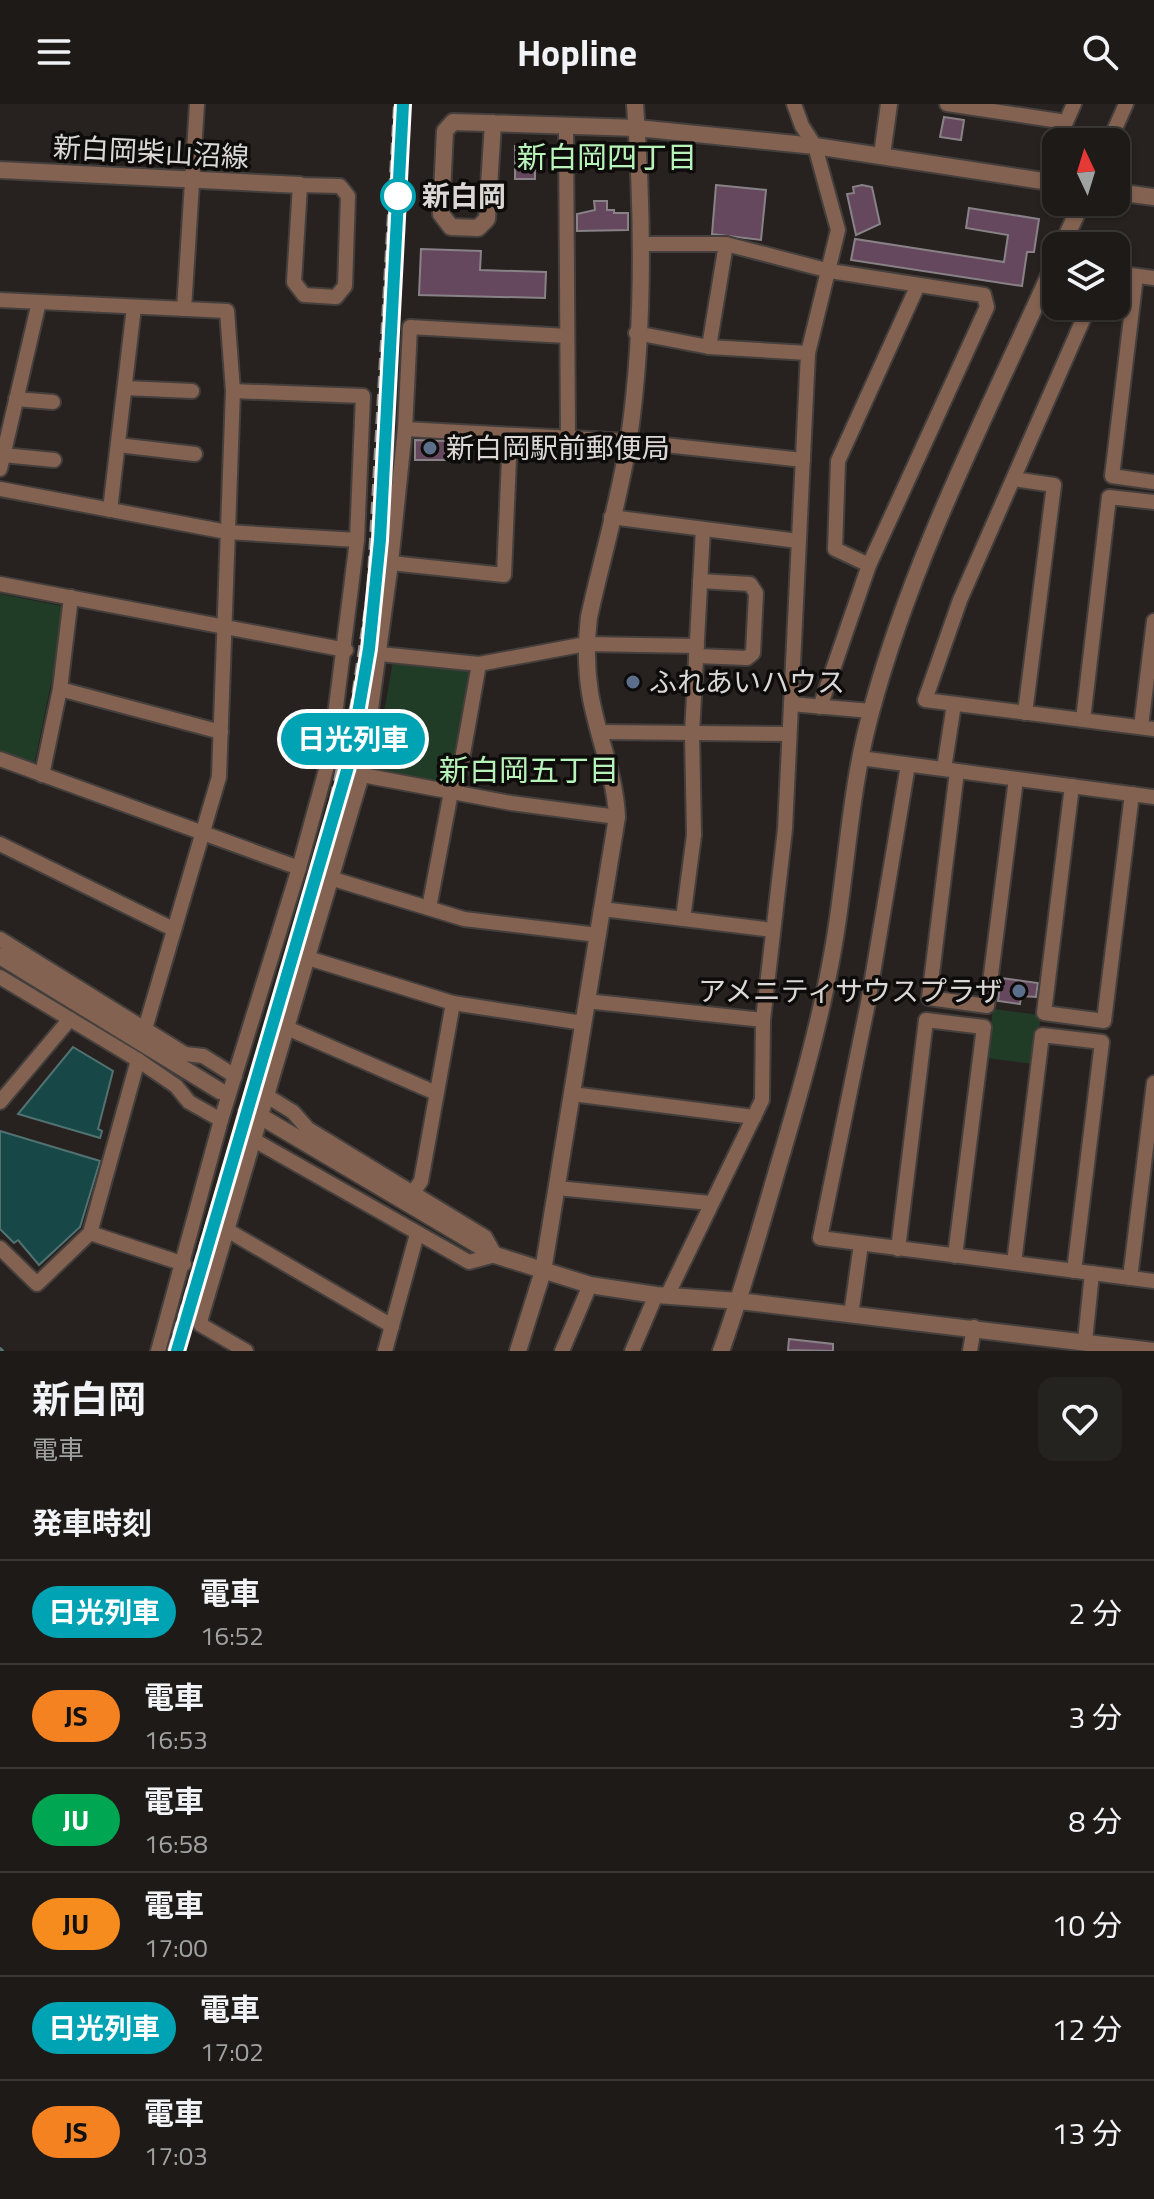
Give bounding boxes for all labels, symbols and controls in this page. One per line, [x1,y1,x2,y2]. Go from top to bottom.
text: Hopline [517,25,637,80]
icon: menu [32,30,76,74]
icon: search [1078,30,1122,74]
street label: 新白岡柴山沼線 [52,125,250,178]
north arrow [1042,128,1130,216]
map controls [1042,128,1130,320]
district label: 新白岡四丁目 [517,134,697,180]
place label: 新白岡 [422,174,506,217]
marker: 新白岡 [381,179,415,213]
button: layers [1042,232,1130,320]
place label: 新白岡駅前郵便局 [446,426,670,469]
marker: 新白岡駅前郵便局 [421,439,439,457]
place label: ふれあいハウス [649,660,845,703]
marker: ふれあいハウス [624,673,642,691]
line badge: 日光列車 [297,713,409,765]
text: 日光列車 [297,717,409,760]
district label: 新白岡五丁目 [439,747,619,793]
place label: アメニティサウスプラザ [698,969,1003,1012]
marker: アメニティサウスプラザ [1010,982,1028,1000]
text: 新白岡 [32,1370,146,1428]
button: heart [1038,1377,1122,1461]
text: 電車 [32,1430,84,1469]
text: 発車時刻 [32,1500,152,1546]
text: 電車 [200,1570,260,1616]
text: 日光列車 [48,1590,160,1633]
text: 2 分 [1069,1590,1122,1636]
text: 16:52 [200,1616,264,1655]
text: 電車 [144,1674,204,1720]
text: JS [64,1694,88,1737]
text: 3 分 [1069,1694,1122,1740]
text: 16:53 [144,1720,208,1759]
text: 電車 [144,1778,204,1824]
text: JU [63,1798,89,1841]
text: 8 分 [1069,1798,1122,1844]
text: 16:58 [144,1824,208,1863]
text: 電車 [144,1882,204,1928]
text: JU [63,1902,89,1945]
text: 10 分 [1052,1902,1122,1948]
text: 17:00 [144,1928,208,1967]
text: 電車 [200,1986,260,2032]
text: 日光列車 [48,2006,160,2049]
text: 12 分 [1052,2006,1122,2052]
text: 17:02 [200,2032,264,2071]
text: 電車 [144,2090,204,2136]
text: JS [64,2110,88,2153]
text: 13 分 [1052,2110,1122,2156]
text: 17:03 [144,2136,208,2175]

